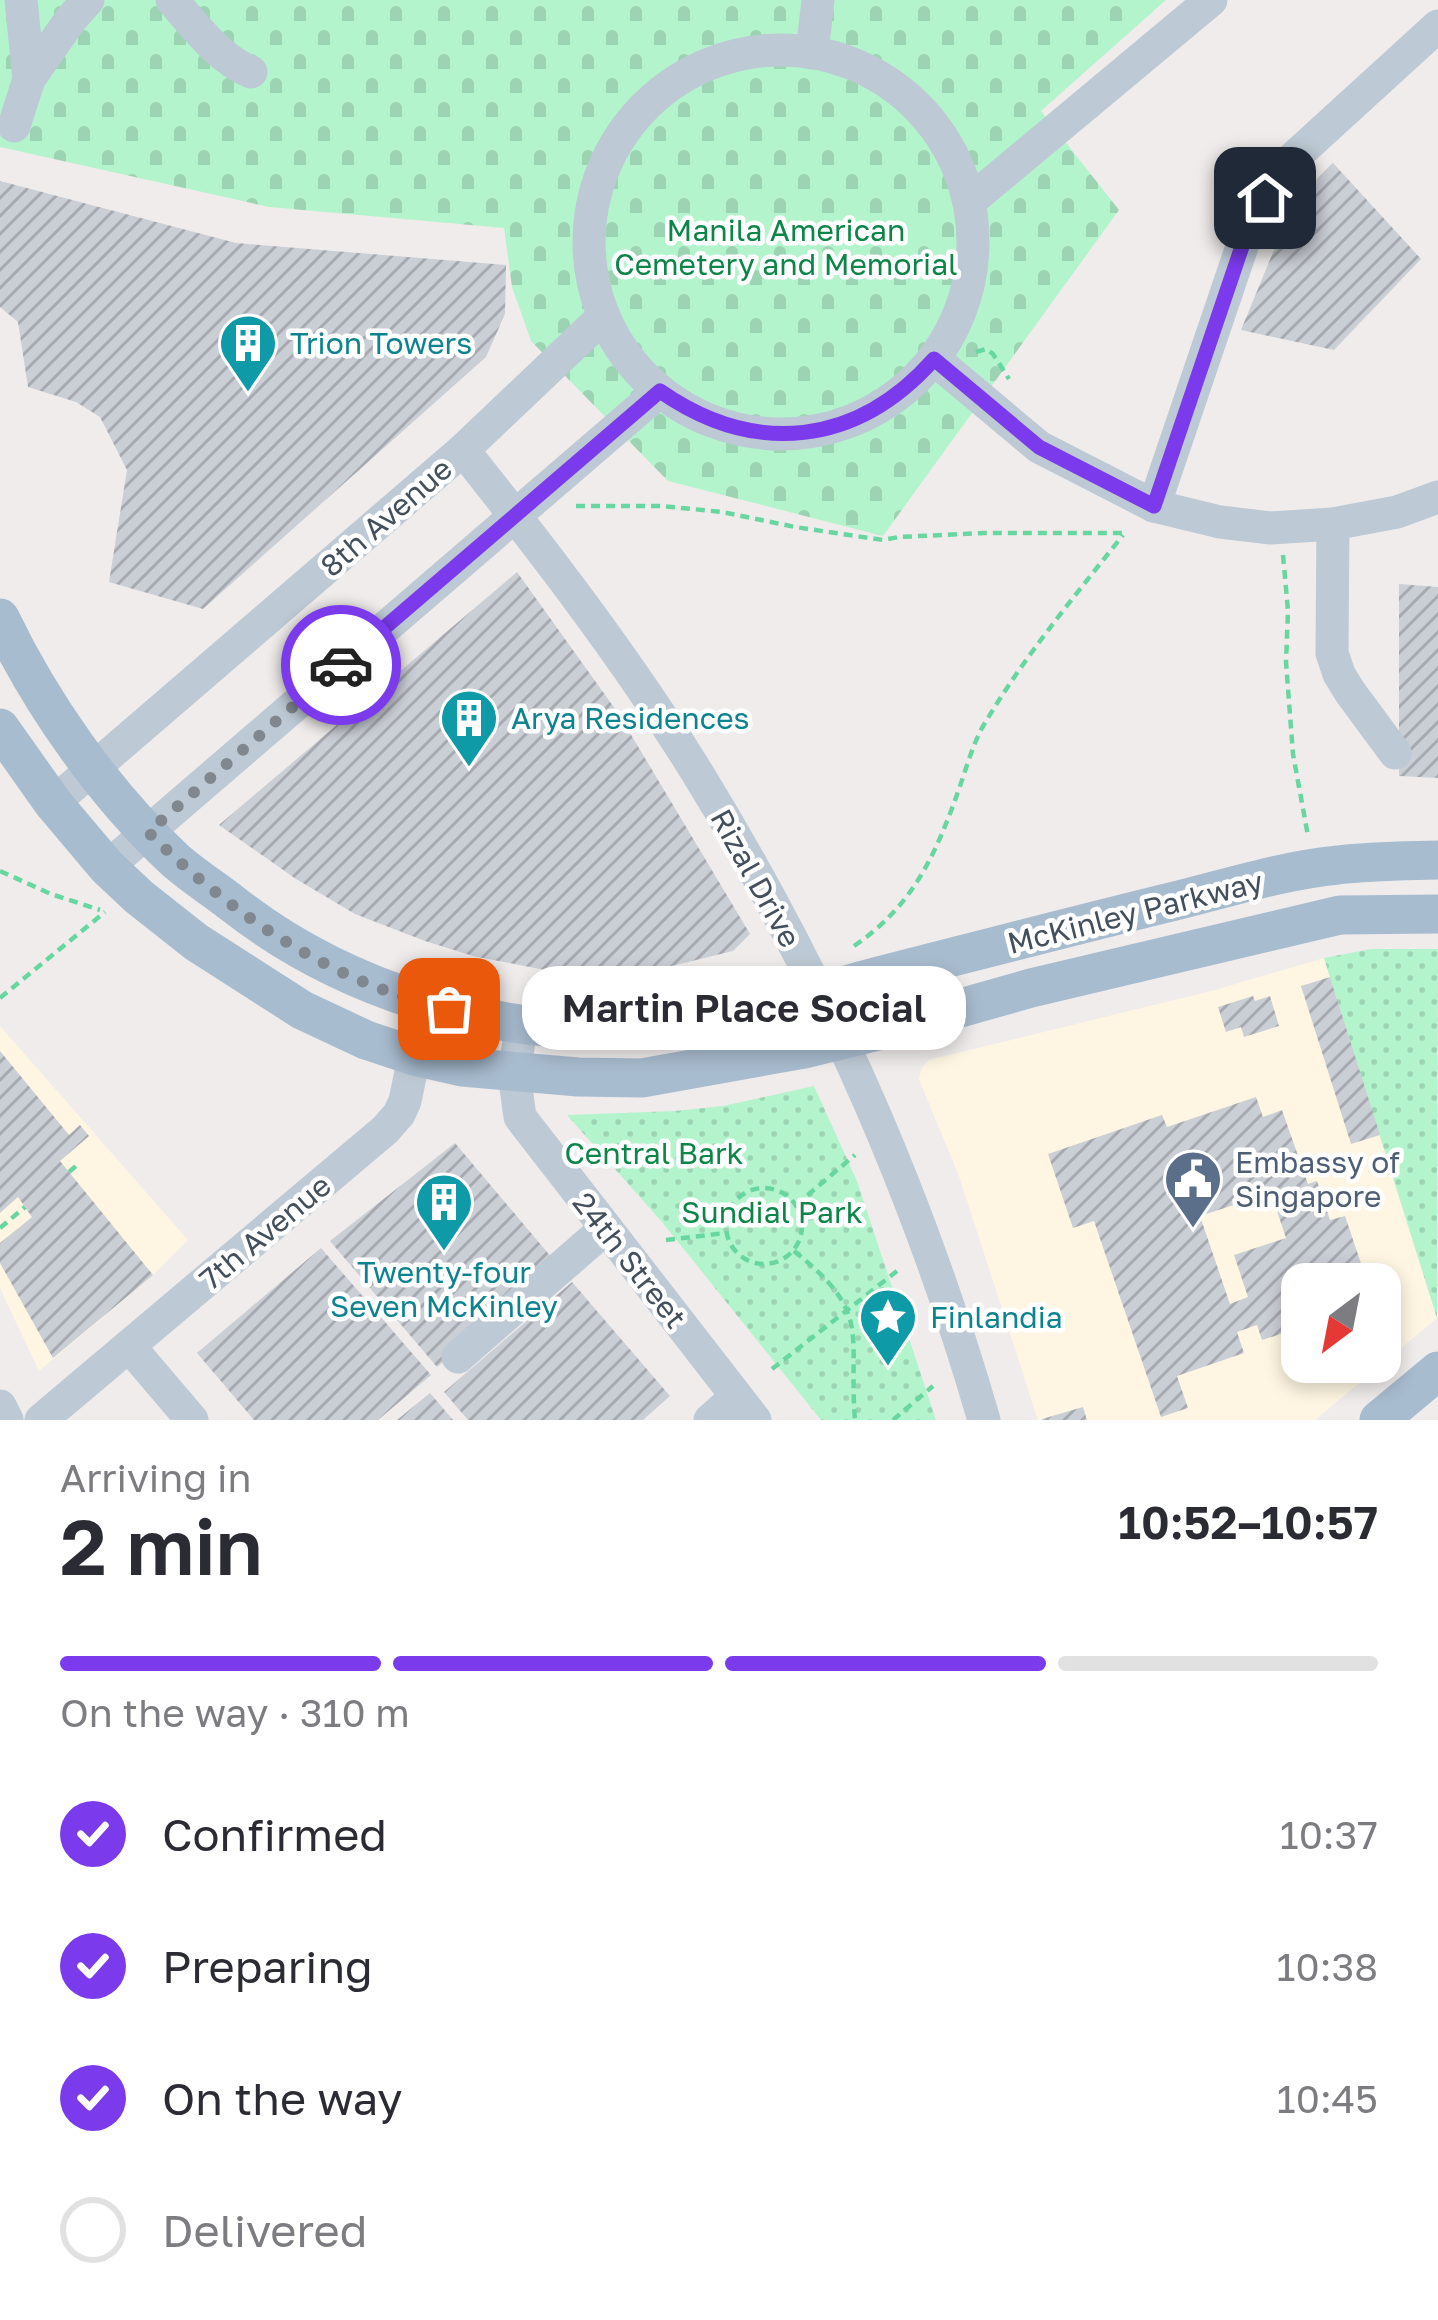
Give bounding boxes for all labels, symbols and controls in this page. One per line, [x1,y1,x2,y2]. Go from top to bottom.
pin [1214,147,1316,249]
icon: home [1232,165,1298,231]
park label: Manila American Cemetery and Memorial [614,212,958,282]
building icon: Trion Towers [217,312,279,394]
place label: Trion Towers [290,325,472,361]
street label: 8th Avenue [313,450,459,584]
courier [281,605,401,725]
icon: car [308,632,374,698]
building icon: Arya Residences [438,687,500,769]
place label: Arya Residences [511,700,749,736]
street label: Rizal Drive [703,803,809,953]
street label: McKinley Parkway [1004,863,1267,961]
pin [398,958,500,1060]
callout: Martin Place Social [521,967,965,1051]
icon: bag [416,976,482,1042]
text: Martin Place Social [562,984,926,1031]
park label: Central Bark [564,1135,744,1171]
place label: Embassy of Singapore [1235,1144,1400,1214]
public building icon: Embassy of Singapore [1162,1148,1224,1230]
street label: 7th Avenue [192,1167,338,1297]
building icon: Twenty-four Seven McKinley [413,1171,475,1253]
street label: 24th Street [566,1185,694,1335]
park label: Sundial Park [681,1194,863,1230]
place label: Twenty-four Seven McKinley [330,1254,558,1324]
north arrow [1281,1263,1401,1383]
map controls [1281,1263,1401,1383]
place icon: Finlandia [857,1286,919,1368]
place label: Finlandia [930,1299,1063,1335]
text: Arriving in [60,1454,251,1501]
text: 10:52–10:57 [1118,1495,1378,1549]
text: 2 min [60,1499,263,1592]
text: On the way · 310 m [60,1689,410,1736]
icon: check [60,1801,126,1867]
text: Confirmed [162,1807,387,1861]
text: 10:37 [1280,1811,1378,1858]
icon: check [60,1933,126,1999]
text: Preparing [162,1939,373,1993]
text: 10:38 [1277,1943,1378,1990]
icon: check [60,2065,126,2131]
text: On the way [162,2071,403,2125]
text: 10:45 [1277,2075,1378,2122]
text: Delivered [162,2203,367,2257]

